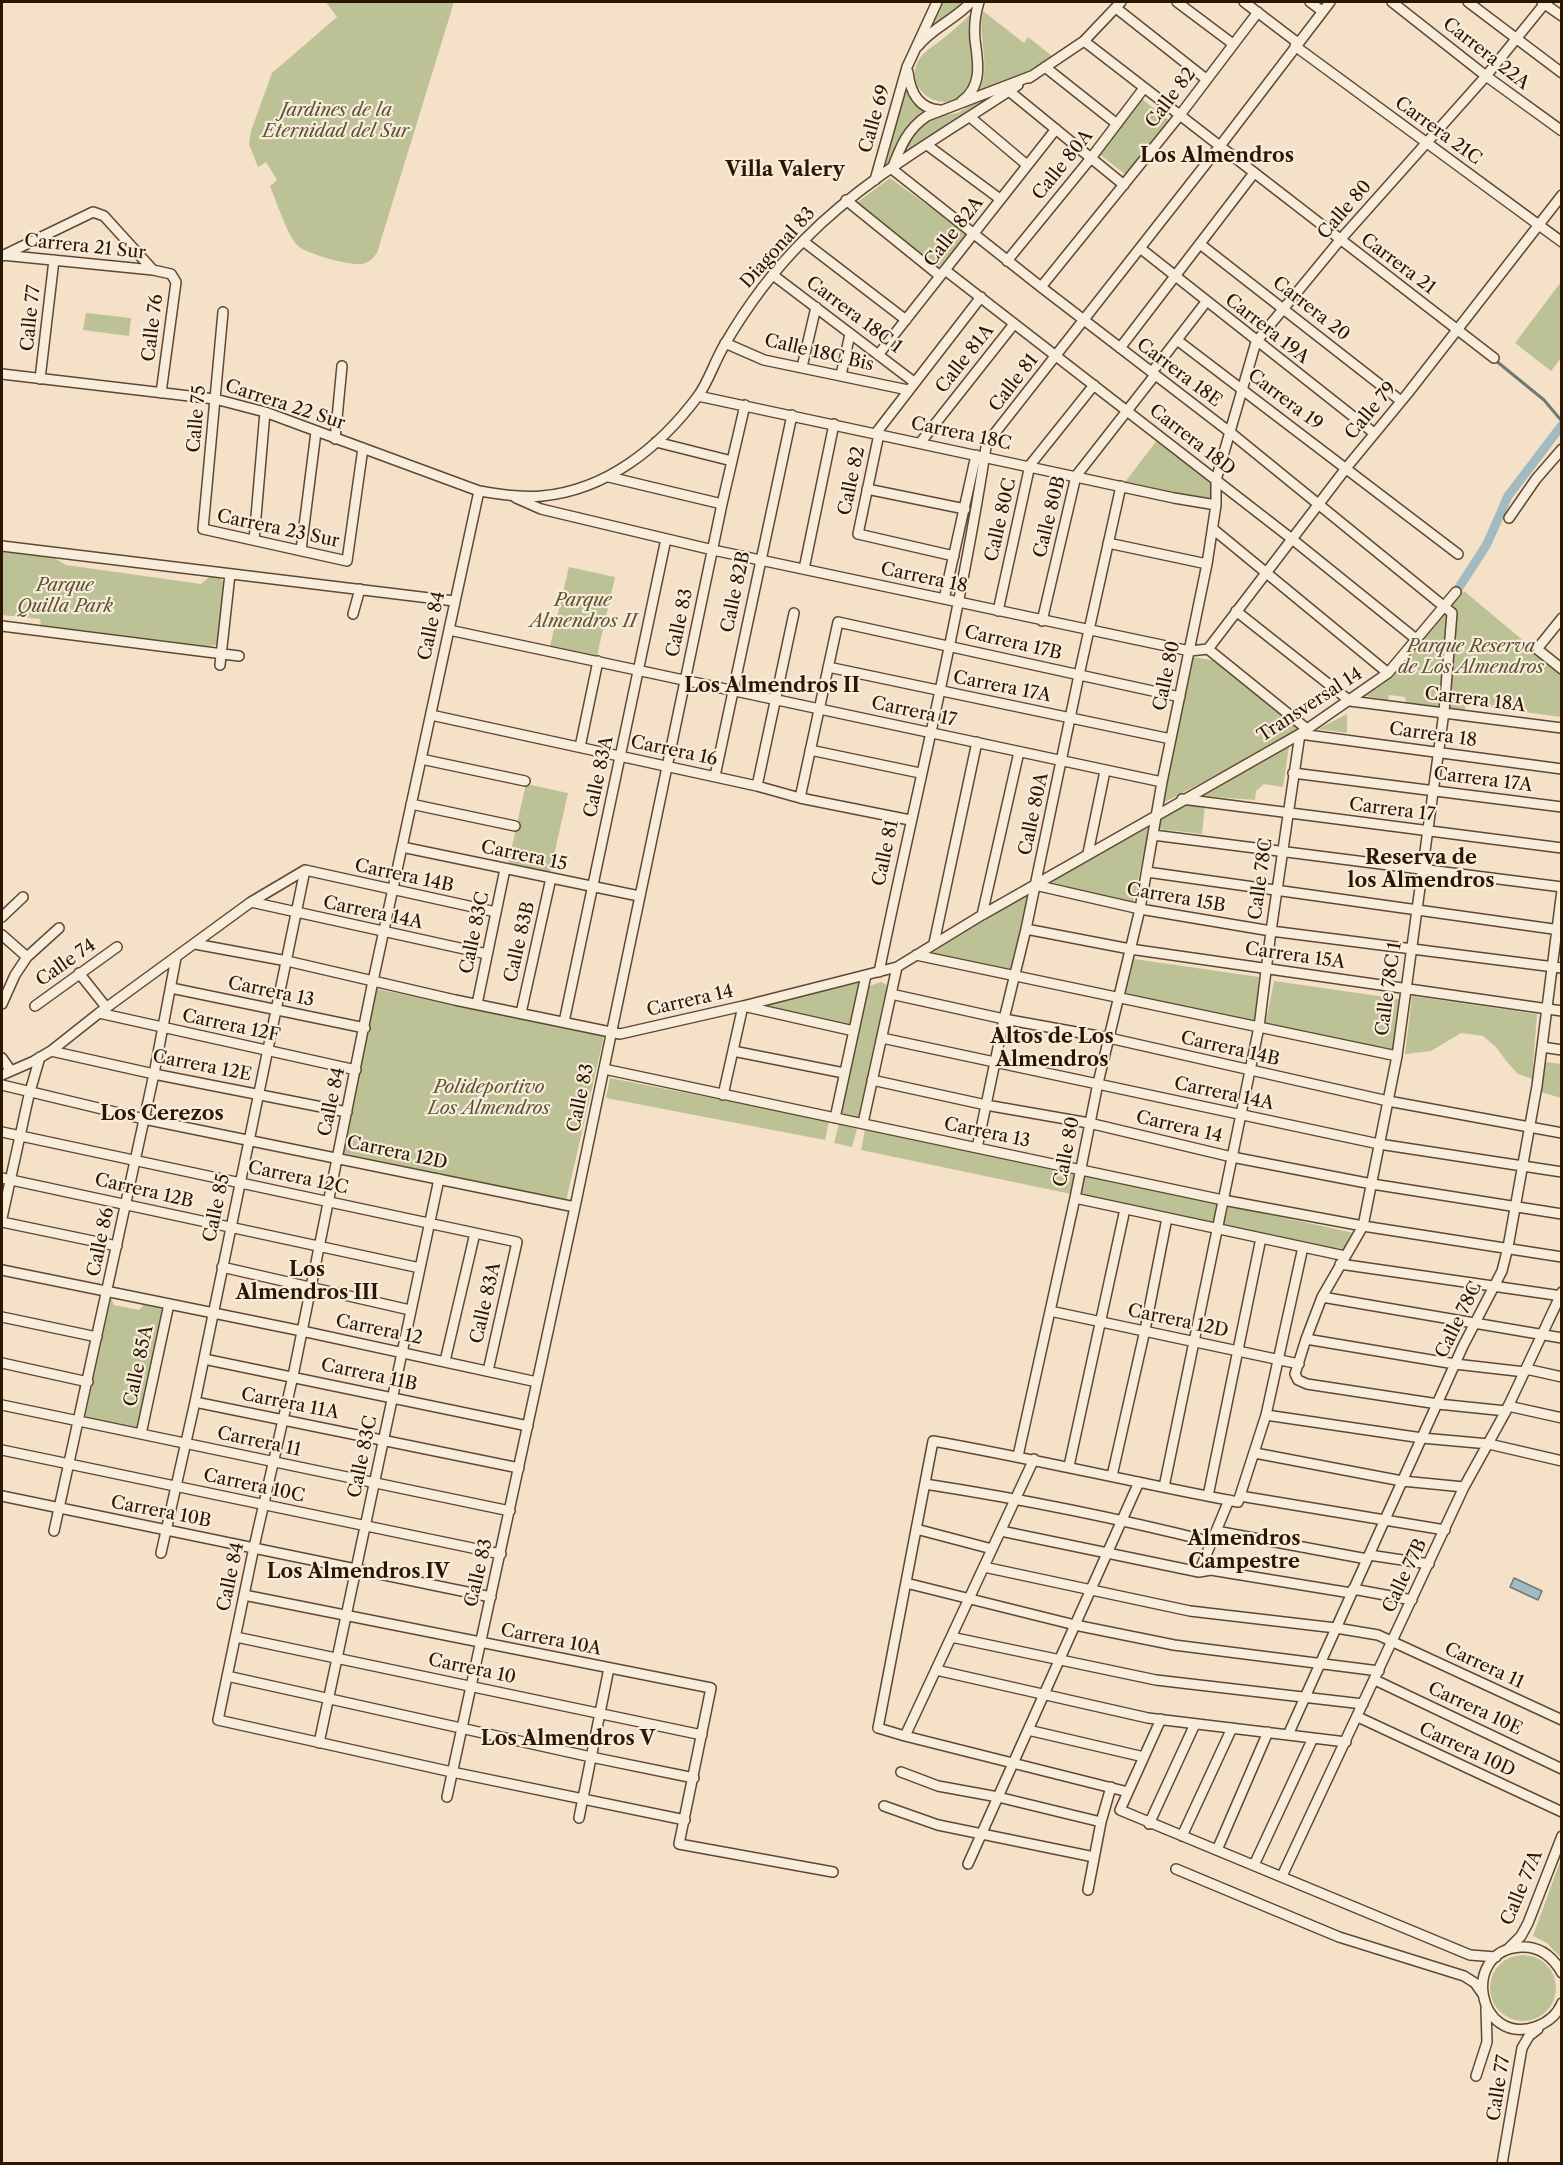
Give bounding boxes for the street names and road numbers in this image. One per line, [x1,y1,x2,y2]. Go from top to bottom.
street label: Carrera 22A [1438,13,1534,95]
street label: Calle 82 [1141,64,1201,132]
street label: Calle 69 [855,82,895,156]
street label: Carrera 21C [1390,92,1486,170]
street label: Calle 80A [1028,126,1098,204]
street label: Calle 80 [1314,176,1376,244]
street label: Calle 82A [920,193,988,271]
street label: Diagonal 83 [736,203,820,293]
street label: Carrera 21 [1356,229,1440,299]
street label: Carrera 21 Sur [23,230,147,264]
street label: Carrera 18C 1 [802,272,906,358]
street label: Carrera 20 [1268,272,1354,346]
street label: Calle 77 [17,284,45,352]
street label: Carrera 19A [1221,289,1313,369]
street label: Calle 76 [138,293,168,363]
street label: Calle 81A [931,320,999,398]
street label: Calle 18C Bis [762,330,876,376]
street label: Carrera 18E [1132,334,1226,412]
street label: Calle 81 [985,350,1043,416]
street label: Carrera 19 [1243,365,1327,435]
street label: Carrera 22 Sur [222,375,348,435]
street label: Calle 79 [1341,378,1401,444]
street label: Calle 75 [183,384,211,454]
street label: Carrera 18D [1145,400,1239,480]
street label: Carrera 18C [909,413,1013,455]
street label: Calle 82 [834,445,870,517]
street label: Calle 80B [1029,474,1071,560]
street label: Calle 80C [981,476,1021,564]
street label: Carrera 23 Sur [215,505,341,553]
street label: Calle 82B [717,549,755,635]
street label: Carrera 18 [879,558,969,598]
street label: Calle 83 [662,587,698,659]
street label: Calle 84 [414,590,450,662]
street label: Carrera 17B [962,621,1064,665]
street label: Calle 80 [1149,639,1185,713]
street label: Transversal 14 [1254,663,1366,747]
street label: Carrera 17A [951,667,1053,707]
street label: Carrera 18A [1423,683,1527,717]
street label: Carrera 17 [869,692,959,732]
street label: Carrera 18 [1388,718,1478,752]
street label: Carrera 16 [629,731,719,771]
street label: Calle 83A [580,734,618,820]
street label: Carrera 17A [1432,763,1534,797]
street label: Calle 80A [1015,771,1053,857]
street label: Carrera 17 [1348,794,1436,826]
street label: Calle 81 [868,818,904,888]
street label: Carrera 15 [479,836,569,876]
street label: Calle 78C [1245,837,1277,921]
street label: Carrera 14B [352,855,456,897]
street label: Carrera 15B [1125,879,1227,917]
street label: Calle 83C [456,890,494,976]
street label: Carrera 14A [321,892,425,934]
street label: Calle 83B [500,900,540,984]
street label: Calle 74 [32,935,100,991]
street label: Carrera 15A [1244,938,1346,974]
street label: Calle 78C 1 [1372,941,1406,1037]
street label: Carrera 13 [226,972,316,1012]
street label: Carrera 14 [645,981,735,1021]
street label: Carrera 12F [180,1005,282,1047]
street label: Carrera 14B [1179,1027,1281,1071]
street label: Carrera 12E [151,1046,253,1086]
street label: Calle 83 [563,1062,599,1134]
street label: Calle 84 [314,1066,350,1138]
street label: Carrera 14A [1172,1073,1276,1115]
street label: Carrera 14 [1134,1107,1224,1147]
street label: Carrera 13 [942,1113,1032,1153]
street label: Calle 80 [1050,1115,1084,1189]
street label: Carrera 12D [345,1132,449,1174]
street label: Carrera 12C [246,1157,350,1199]
street label: Carrera 12B [93,1169,195,1213]
street label: Calle 85 [199,1172,235,1244]
street label: Calle 86 [83,1205,119,1279]
street label: Calle 83A [466,1260,506,1346]
street label: Calle 78C [1431,1278,1487,1362]
street label: Carrera 12D [1126,1300,1230,1342]
street label: Carrera 12 [334,1310,424,1350]
street label: Calle 85A [120,1323,158,1409]
street label: Carrera 11B [319,1354,419,1396]
street label: Carrera 11A [239,1384,341,1424]
street label: Calle 83C [344,1414,382,1500]
street label: Carrera 11 [215,1423,303,1461]
street label: Carrera 10C [201,1465,307,1507]
street label: Carrera 10B [109,1492,213,1532]
street label: Calle 77B [1378,1536,1432,1616]
street label: Calle 83 [461,1537,497,1609]
street label: Calle 84 [213,1541,249,1613]
street label: Carrera 10A [499,1620,603,1660]
street label: Carrera 11 [1441,1638,1527,1694]
street label: Carrera 10 [426,1649,518,1689]
street label: Carrera 10E [1424,1678,1526,1740]
street label: Carrera 10D [1415,1718,1519,1782]
street label: Calle 77A [1497,1847,1547,1929]
street label: Calle 77 [1483,2053,1515,2123]

